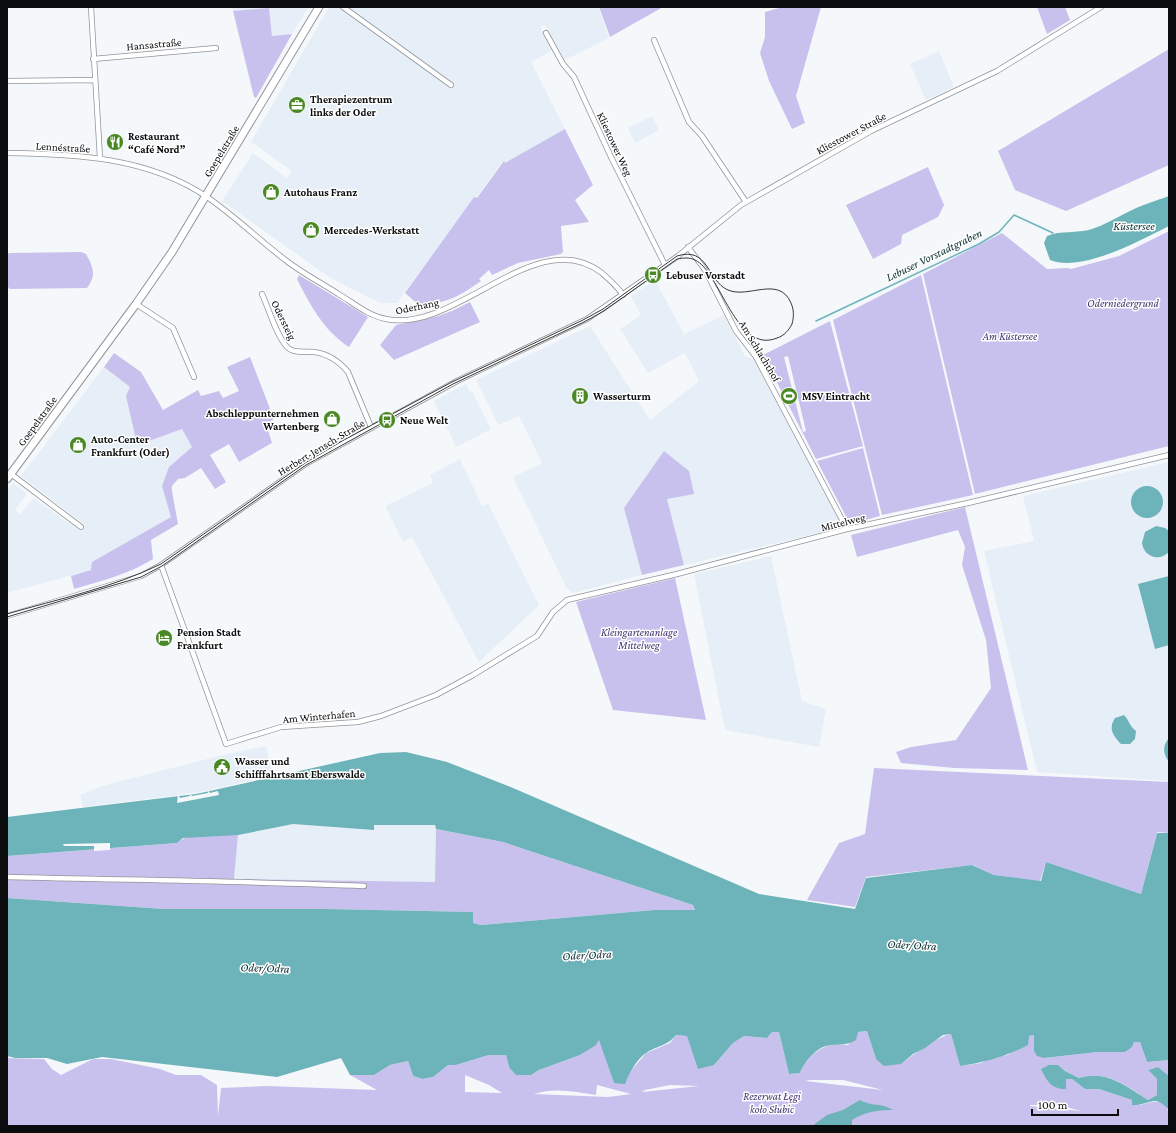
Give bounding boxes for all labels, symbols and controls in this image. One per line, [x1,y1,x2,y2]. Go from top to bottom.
street label: Hansastraße [126,36,182,52]
place label: Therapiezentrum links der Oder [310,93,393,118]
office icon: Therapiezentrum links der Oder [287,95,307,115]
street label: Kliestower Straße [814,109,888,157]
street label: Kliestower Weg [594,110,635,179]
street label: Goepelstraße [201,123,242,180]
place label: Restaurant “Café Nord” [128,130,186,155]
restaurant icon: Restaurant “Café Nord” [105,132,125,152]
street label: Lennéstraße [35,140,91,154]
shop icon: Autohaus Franz [261,182,281,202]
place label: Autohaus Franz [283,186,357,198]
water label: Küstersee [1113,219,1155,233]
shop icon: Mercedes-Werkstatt [301,220,321,240]
place label: Mercedes-Werkstatt [324,224,419,236]
water label: Lebuser Vorstadtgraben [884,226,984,284]
bus stop icon: Lebuser Vorstadt [643,265,663,285]
place label: Lebuser Vorstadt [666,269,745,281]
street label: Oderhang [394,295,441,317]
park label: Oderniedergrund [1087,297,1159,310]
street label: Odersteig [268,298,299,343]
street label: Am Schlachthof [737,318,783,384]
park label: Am Küstersee [982,330,1038,342]
building icon: Wasserturm [570,386,590,406]
sports icon: MSV Eintracht [779,386,799,406]
place label: Wasserturm [592,390,651,402]
place label: MSV Eintracht [802,390,870,402]
street label: Goepelstraße [15,394,60,449]
place label: Abschleppunternehmen Wartenberg [205,407,320,432]
shop icon: Abschleppunternehmen Wartenberg [322,409,342,429]
bus stop icon: Neue Welt [377,410,397,430]
place label: Neue Welt [400,414,448,426]
street label: Herbert-Jensch-Straße [275,416,367,479]
place label: Auto-Center Frankfurt (Oder) [90,433,170,459]
shop icon: Auto-Center Frankfurt (Oder) [68,435,88,455]
street label: Mittelweg [820,511,867,534]
place label: Pension Stadt Frankfurt [177,626,241,651]
park label: Kleingartenanlage Mittelweg [601,626,678,652]
hotel icon: Pension Stadt Frankfurt [154,628,174,648]
street label: Am Winterhafen [282,707,356,725]
place label: Wasser und Schifffahrtsamt Eberswalde [234,755,365,780]
public building icon: Wasser und Schifffahrtsamt Eberswalde [212,757,232,777]
water label: Oder/Odra [887,937,937,953]
water label: Oder/Odra [562,947,612,963]
water label: Oder/Odra [240,960,290,976]
park label: Rezerwat Łęgi koło Słubic [743,1090,801,1115]
scale bar [1032,1091,1118,1117]
text: 100 m [1038,1098,1068,1112]

